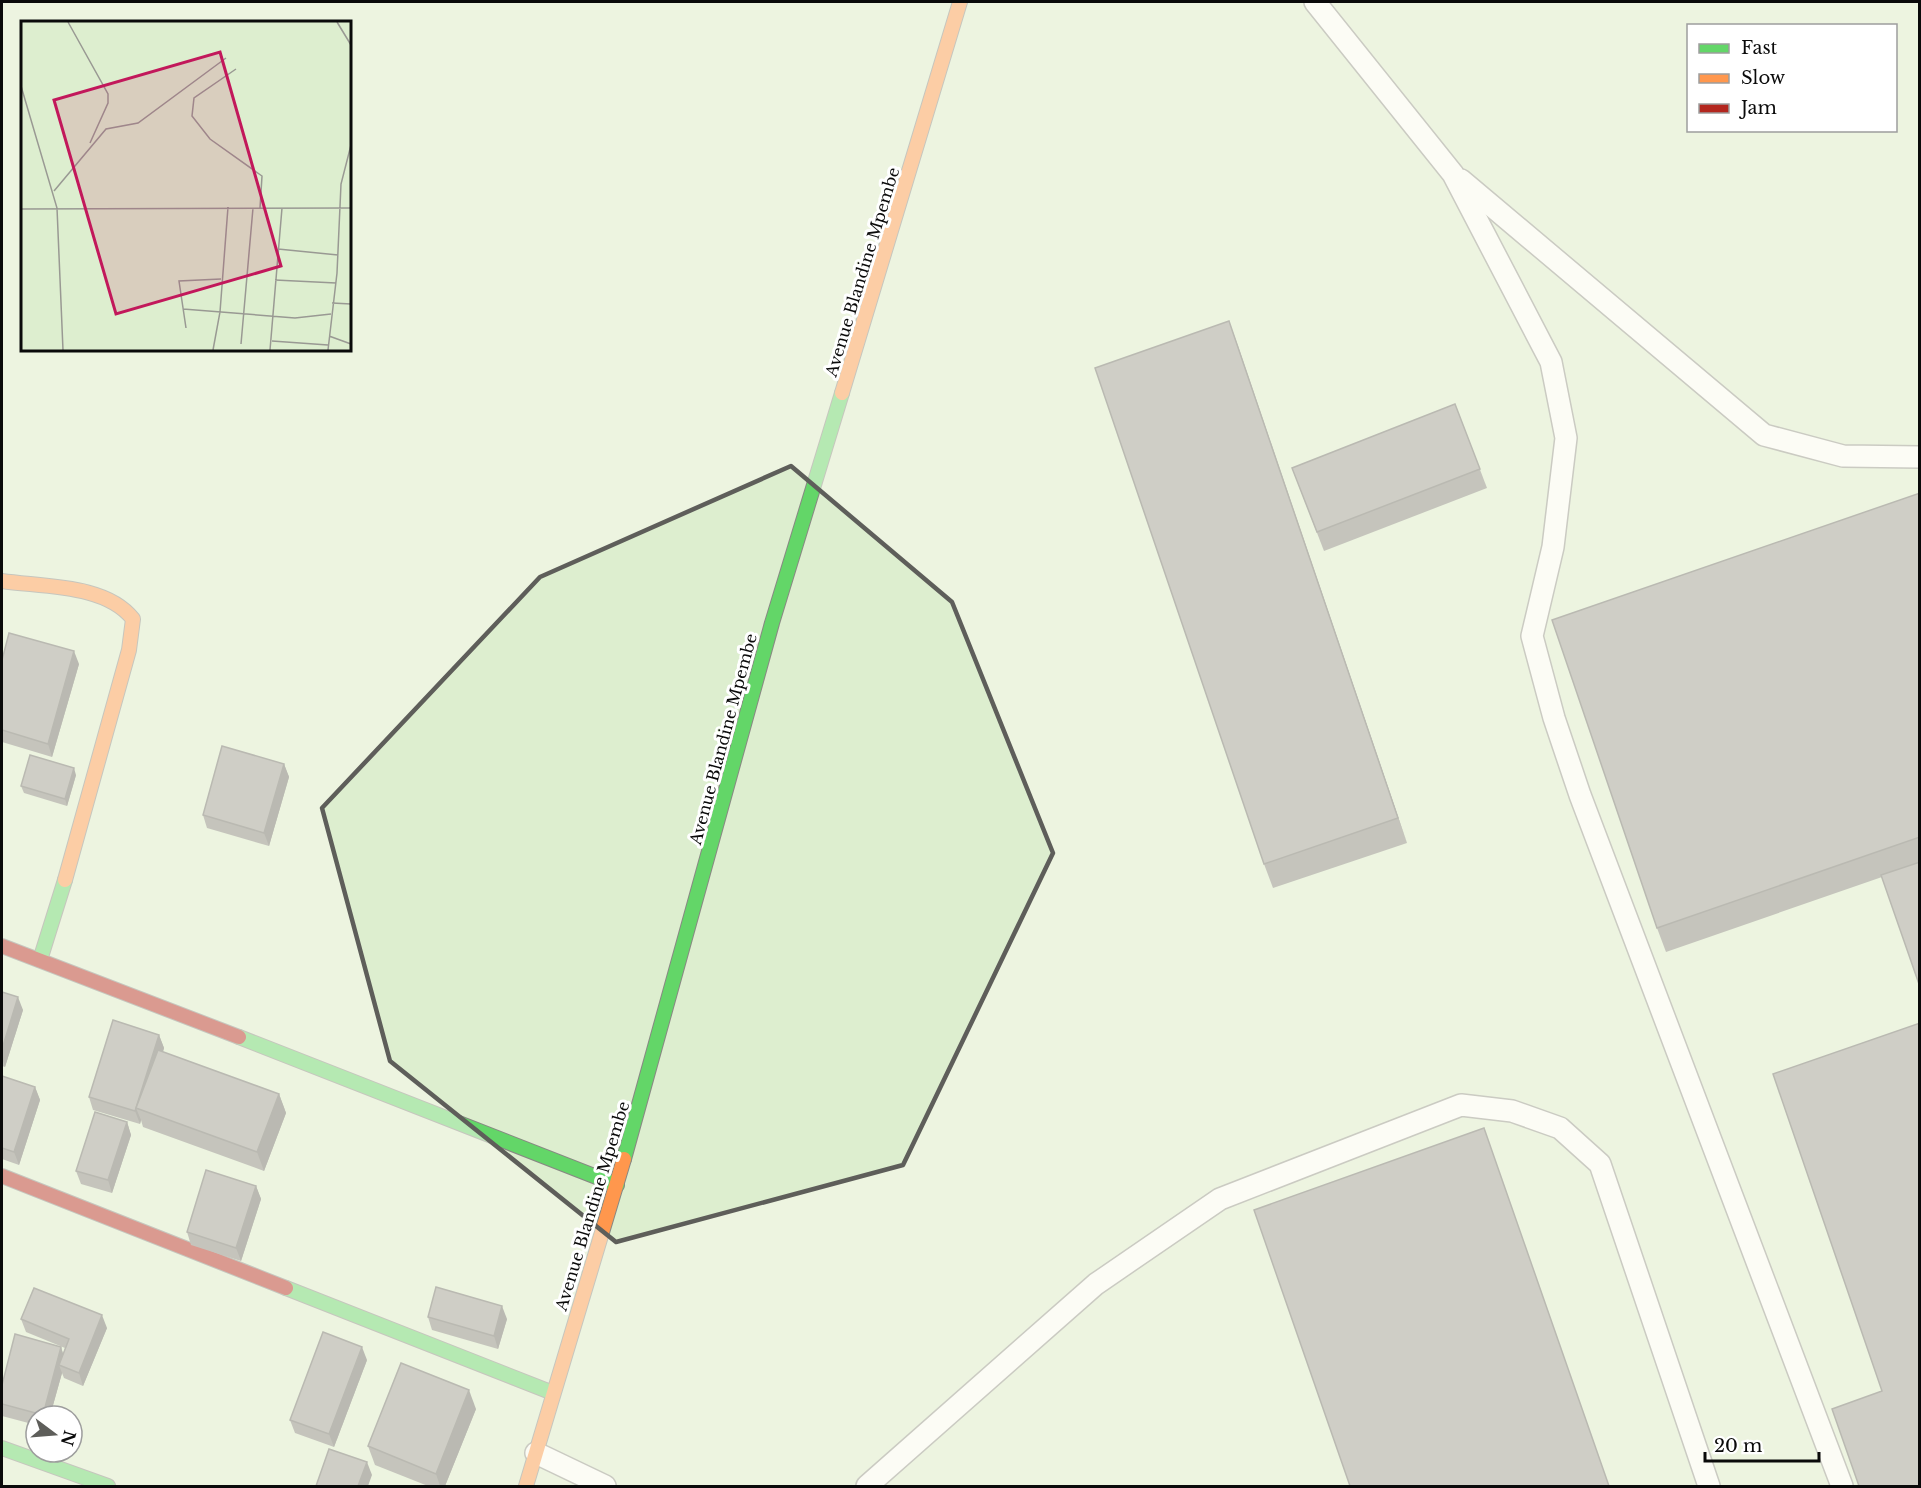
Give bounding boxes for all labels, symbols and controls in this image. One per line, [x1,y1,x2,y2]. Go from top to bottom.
inset map [21,21,351,351]
legend [1687,24,1897,132]
text: Fast [1741,37,1778,59]
text: Slow [1741,67,1786,89]
text: Jam [1739,97,1777,119]
street label: Avenue Blandine Mpembe [820,165,903,380]
street label: Avenue Blandine Mpembe [685,631,761,848]
street label: Avenue Blandine Mpembe [550,1099,633,1314]
north arrow [24,1404,84,1464]
scale bar [1705,1425,1819,1463]
text: N [57,1428,80,1448]
text: 20 m [1714,1435,1762,1457]

